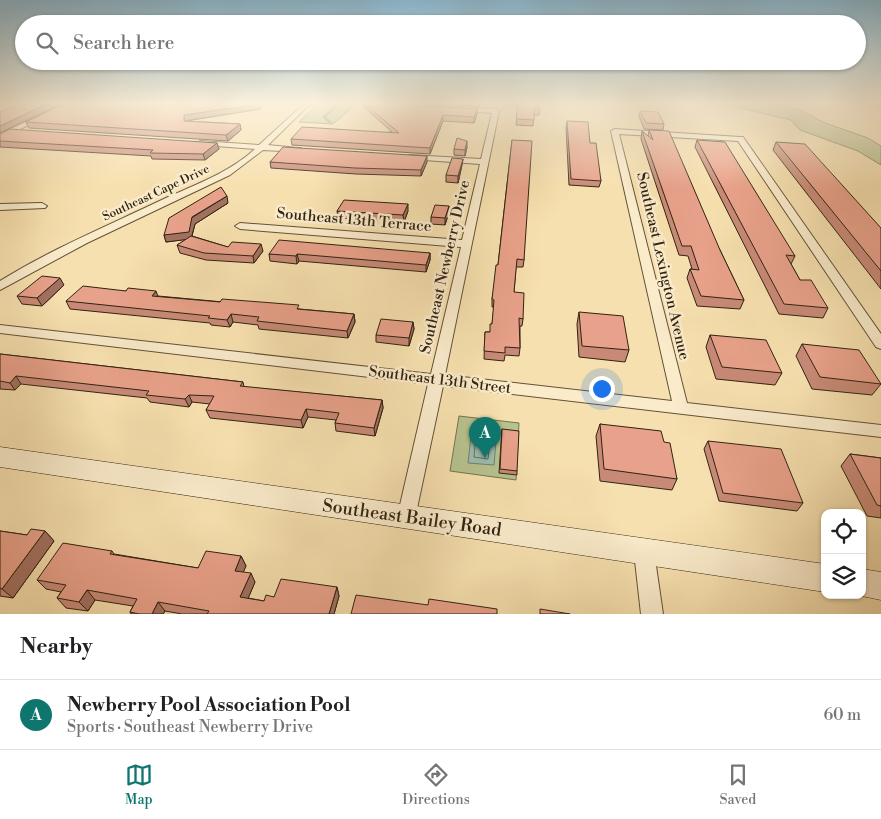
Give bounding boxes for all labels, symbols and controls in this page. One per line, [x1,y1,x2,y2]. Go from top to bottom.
search box [15,15,866,70]
icon: search [33,29,61,57]
text: Search here [73,31,174,55]
street label: Southeast Cape Drive [100,162,212,224]
street label: Southeast Lexington Avenue [632,170,694,362]
street label: Southeast Newberry Drive [416,178,474,356]
street label: Southeast 13th Terrace [276,204,432,236]
street label: Southeast 13th Street [368,362,513,398]
your location [589,376,615,402]
pin: A [469,417,501,458]
street label: Southeast Bailey Road [321,494,504,542]
map controls [821,509,866,599]
button: locate [821,509,866,554]
button: layers [821,554,866,599]
text: Nearby [20,634,93,660]
text: Newberry Pool Association Pool [67,693,350,717]
text: A [30,705,42,725]
text: 60 m [823,705,861,725]
text: Sports · Southeast Newberry Drive [67,717,313,737]
tab: Map [125,761,153,809]
tab: Directions [402,761,470,809]
tab: Saved [719,761,756,809]

